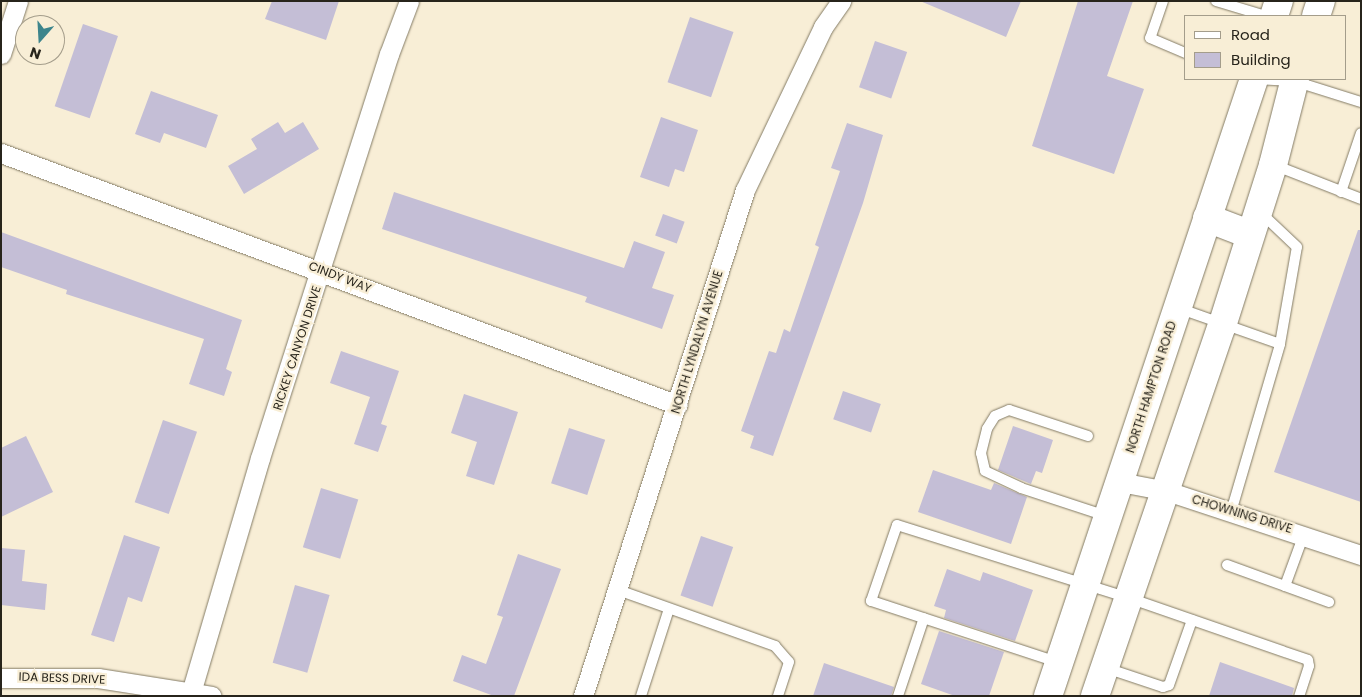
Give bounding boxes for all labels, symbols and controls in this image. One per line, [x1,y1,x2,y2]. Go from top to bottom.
north arrow [15,15,65,65]
legend [1184,15,1347,80]
text: Road [1231,24,1270,45]
text: N [27,42,44,64]
text: Building [1231,49,1291,70]
street label: CINDY WAY [307,258,373,296]
street label: NORTH LYNDALYN AVENUE [668,269,726,415]
street label: RICKEY CANYON DRIVE [270,284,324,412]
street label: NORTH HAMPTON ROAD [1123,319,1179,455]
street label: CHOWNING DRIVE [1190,492,1294,536]
street label: IDA BESS DRIVE [19,669,105,687]

